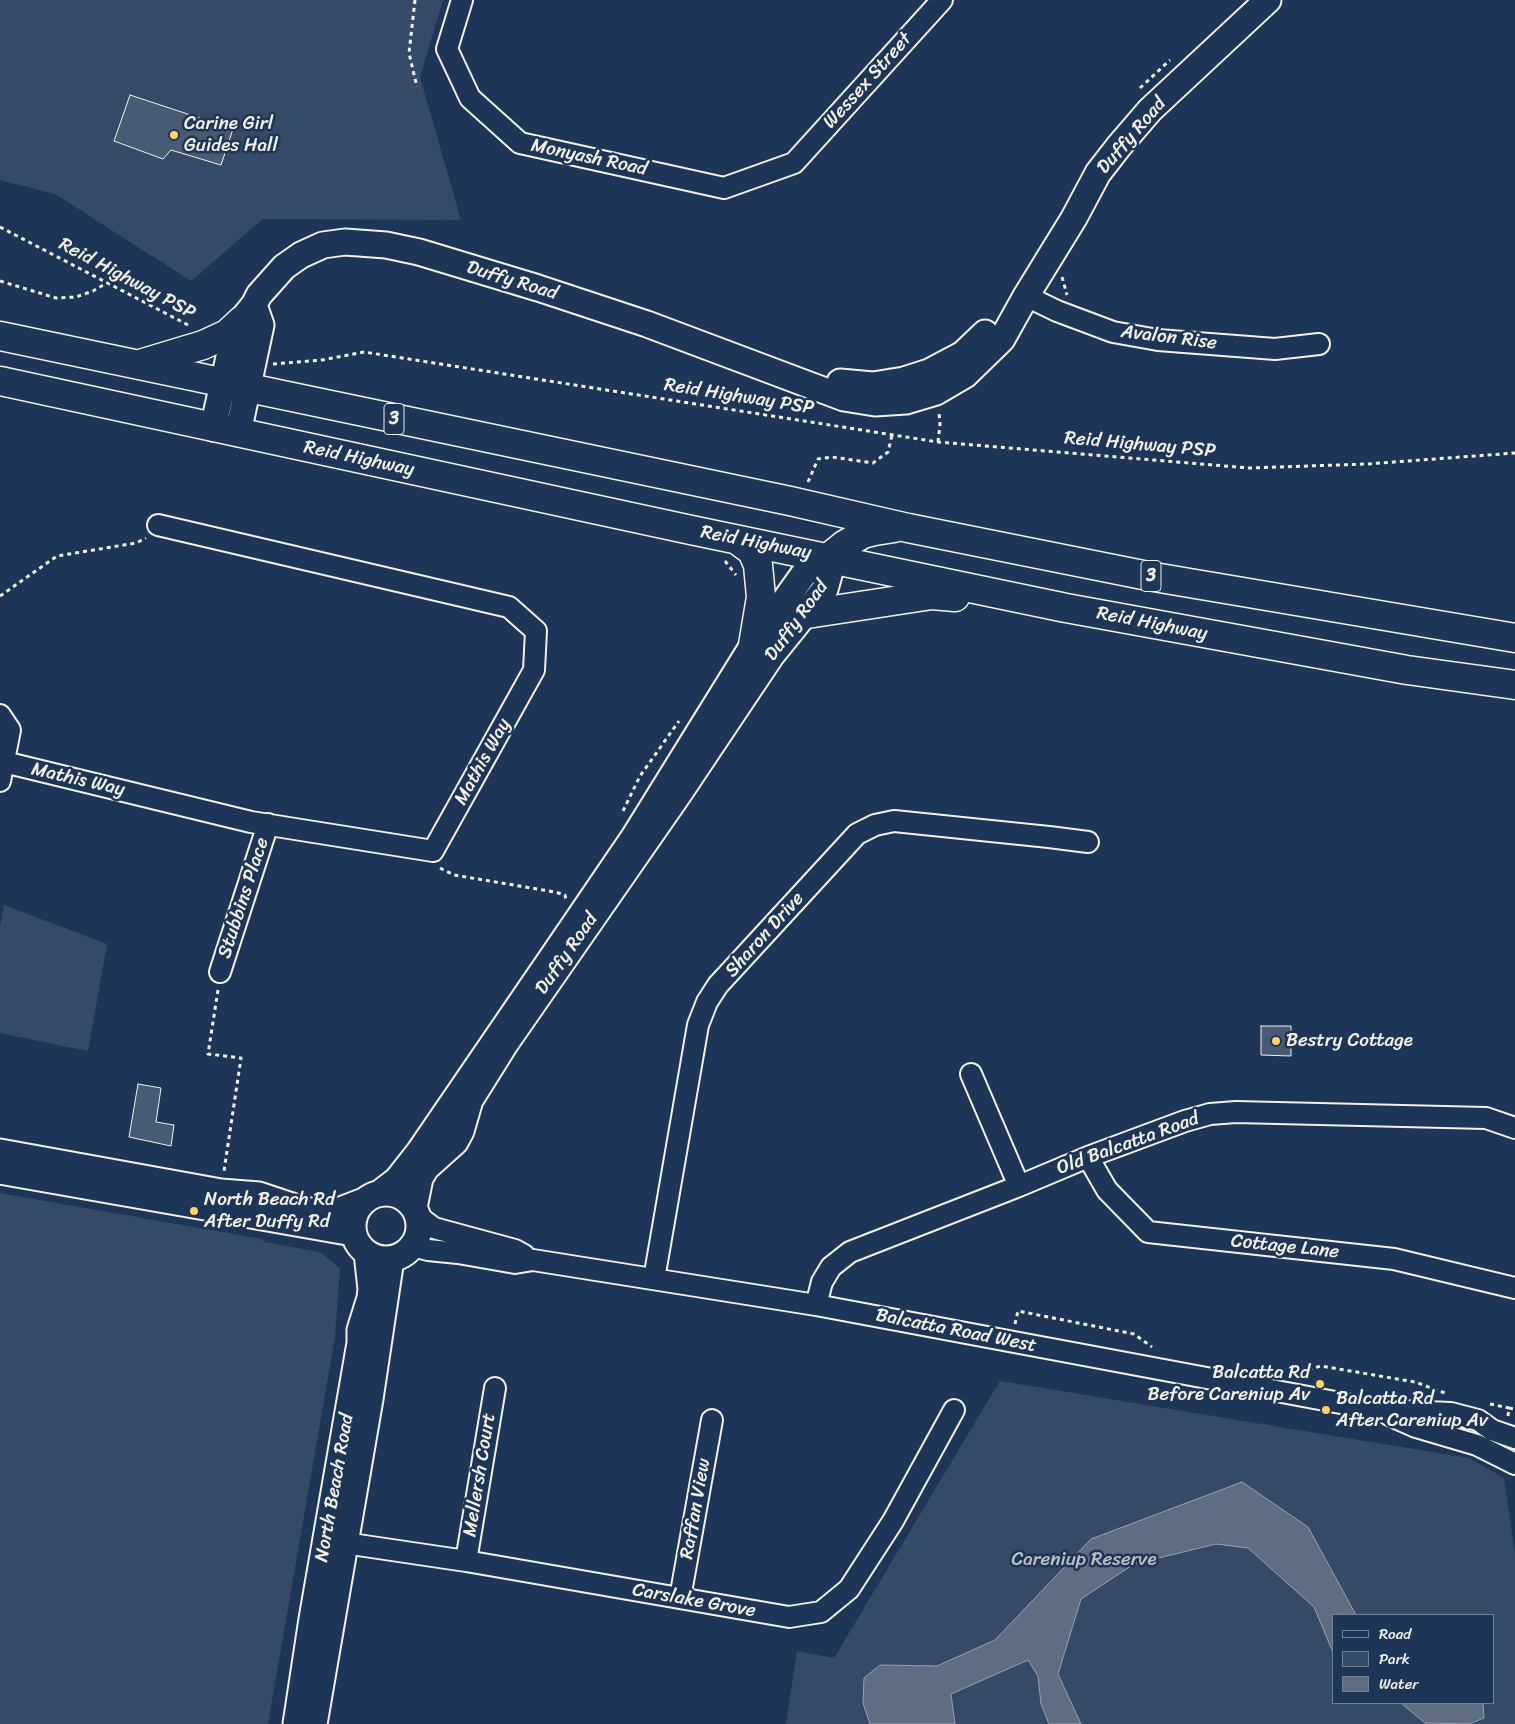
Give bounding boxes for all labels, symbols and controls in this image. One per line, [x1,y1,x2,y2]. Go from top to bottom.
street label: Wessex Street [819,28,917,134]
street label: Duffy Road [1093,93,1171,179]
place label: Carine Girl Guides Hall [184,113,278,157]
marker: Carine Girl Guides Hall [168,129,180,141]
street label: Monyash Road [529,135,649,181]
street label: Reid Highway PSP [55,233,199,325]
street label: Duffy Road [464,256,560,306]
street label: Avalon Rise [1120,321,1218,355]
street label: Reid Highway PSP [662,374,816,420]
road number: 3 [384,404,404,434]
street label: Reid Highway PSP [1064,427,1216,463]
street label: Reid Highway [302,436,416,482]
street label: Reid Highway [699,521,813,565]
road number: 3 [1141,560,1161,592]
street label: Duffy Road [760,576,834,666]
street label: Reid Highway [1095,602,1209,646]
street label: Mathis Way [450,715,516,809]
street label: Mathis Way [29,758,127,802]
street label: Stubbins Place [214,835,274,961]
street label: Sharon Drive [721,888,809,982]
street label: Duffy Road [531,909,603,999]
place label: Bestry Cottage [1286,1030,1413,1052]
marker: Bestry Cottage [1270,1035,1282,1047]
street label: Old Balcatta Road [1054,1108,1202,1180]
place label: North Beach Rd After Duffy Rd [204,1189,335,1233]
marker: North Beach Rd After Duffy Rd [188,1205,200,1217]
street label: Cottage Lane [1230,1230,1340,1264]
street label: Balcatta Road West [874,1304,1038,1358]
place label: Balcatta Rd Before Careniup Av [1147,1362,1310,1406]
marker: Balcatta Rd Before Careniup Av [1314,1378,1326,1390]
place label: Balcatta Rd After Careniup Av [1336,1388,1488,1432]
marker: Balcatta Rd After Careniup Av [1320,1404,1332,1416]
street label: Mellersh Court [459,1411,501,1539]
street label: North Beach Road [311,1412,359,1564]
street label: Raffan View [676,1457,716,1561]
park label: Careniup Reserve [1011,1549,1157,1571]
street label: Carslake Grove [630,1579,758,1623]
legend [1332,1614,1495,1704]
text: Road [1379,1621,1411,1647]
text: Park [1379,1646,1410,1672]
text: Water [1379,1671,1419,1697]

